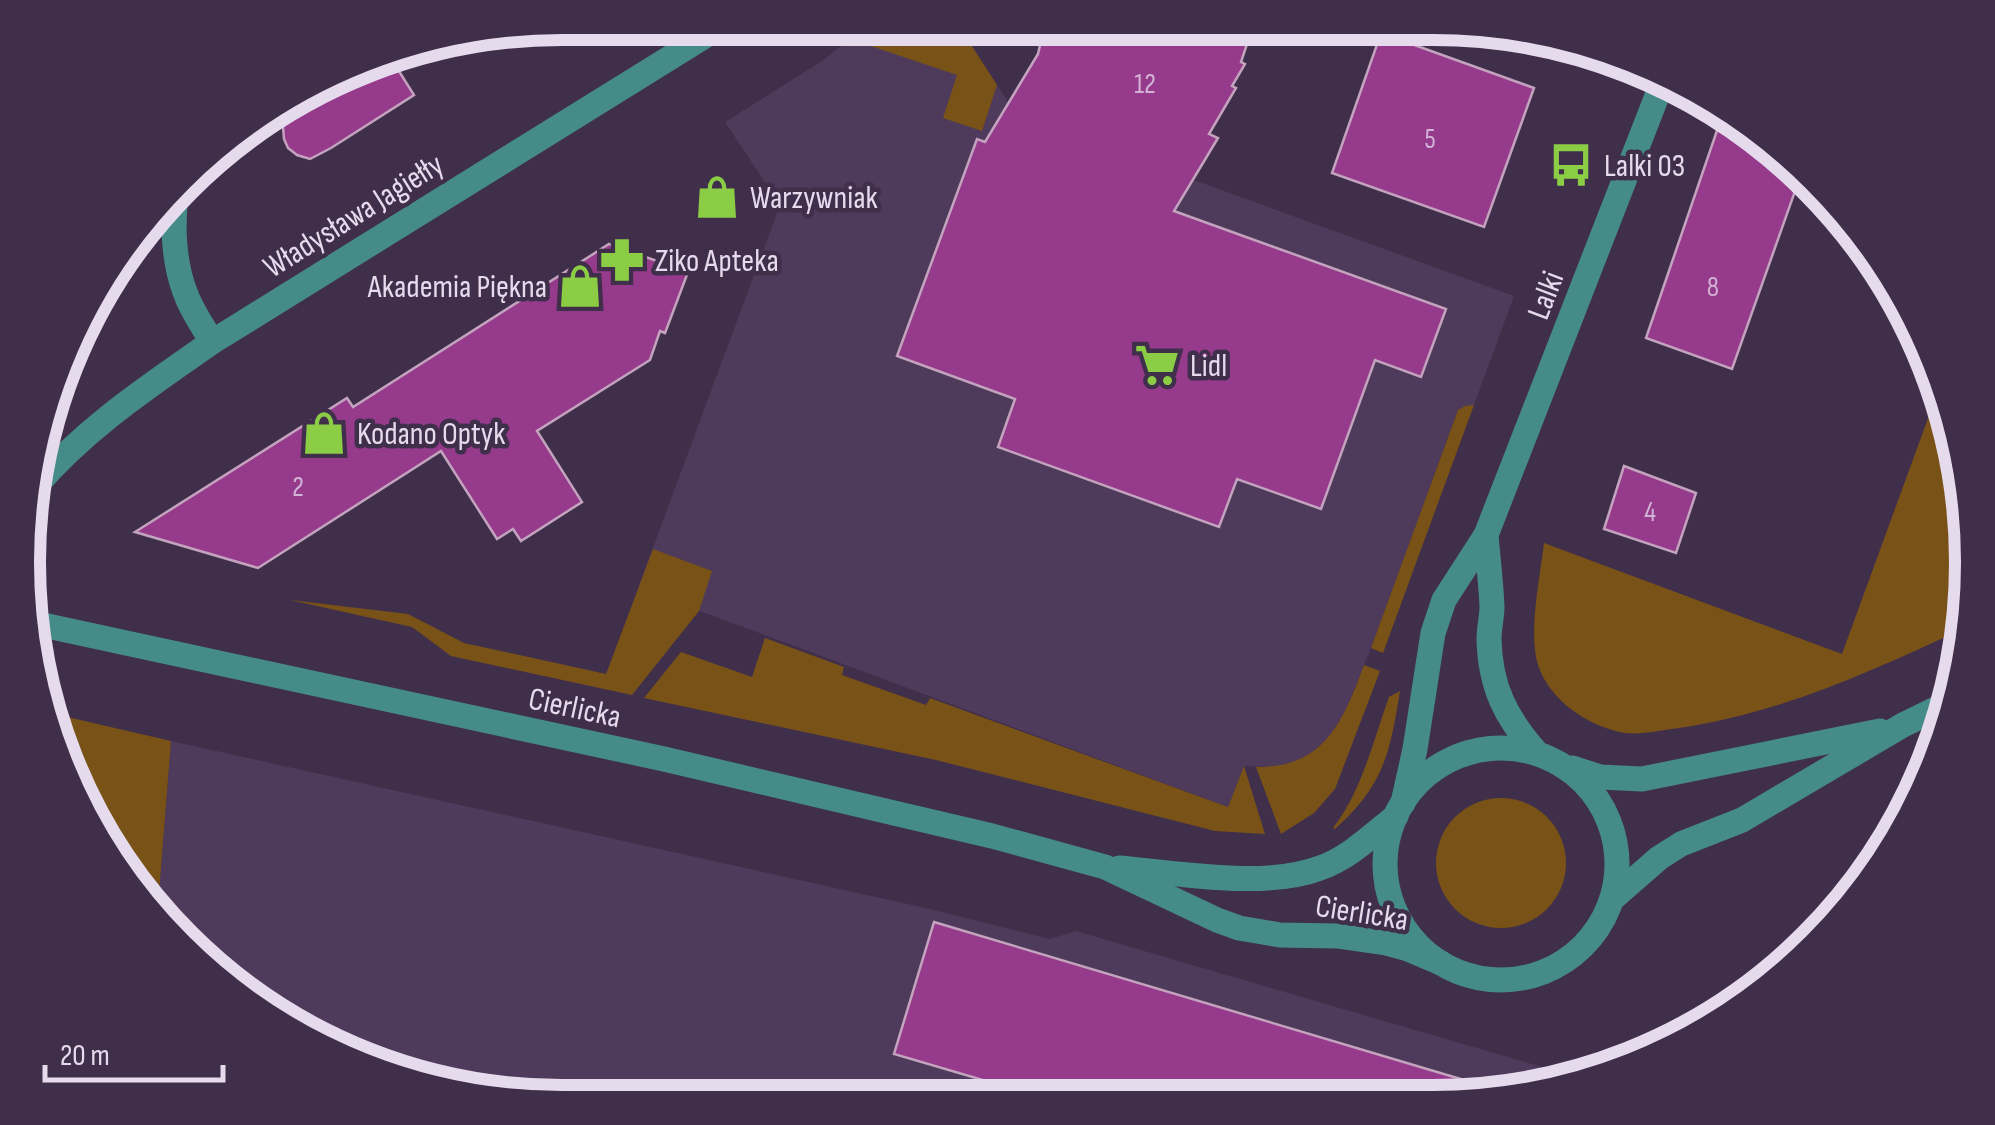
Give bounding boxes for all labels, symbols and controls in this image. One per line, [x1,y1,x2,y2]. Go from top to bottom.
house number: 12 [1134,68,1156,101]
house number: 5 [1424,123,1436,156]
bus stop icon: Lalki 03 [1547,141,1595,189]
street label: Władysława Jagiełły [257,146,451,287]
place label: Lalki 03 [1604,147,1685,186]
shop icon: Warzywniak [693,173,741,221]
place label: Warzywniak [750,179,878,218]
pharmacy icon: Ziko Apteka [598,236,646,284]
place label: Ziko Apteka [655,242,779,281]
shop icon: Akademia Piękna [556,262,604,310]
street label: Lalki [1520,266,1573,325]
place label: Akademia Piękna [367,268,547,307]
house number: 8 [1707,271,1719,304]
supermarket icon: Lidl [1133,341,1181,389]
place label: Lidl [1190,347,1227,386]
shop icon: Kodano Optyk [300,409,348,457]
place label: Kodano Optyk [357,415,505,454]
house number: 2 [292,471,304,504]
house number: 4 [1644,496,1656,529]
street label: Cierlicka [525,680,624,737]
street label: Cierlicka [1313,887,1411,940]
scale bar [45,1020,222,1082]
text: 20 m [60,1038,110,1074]

